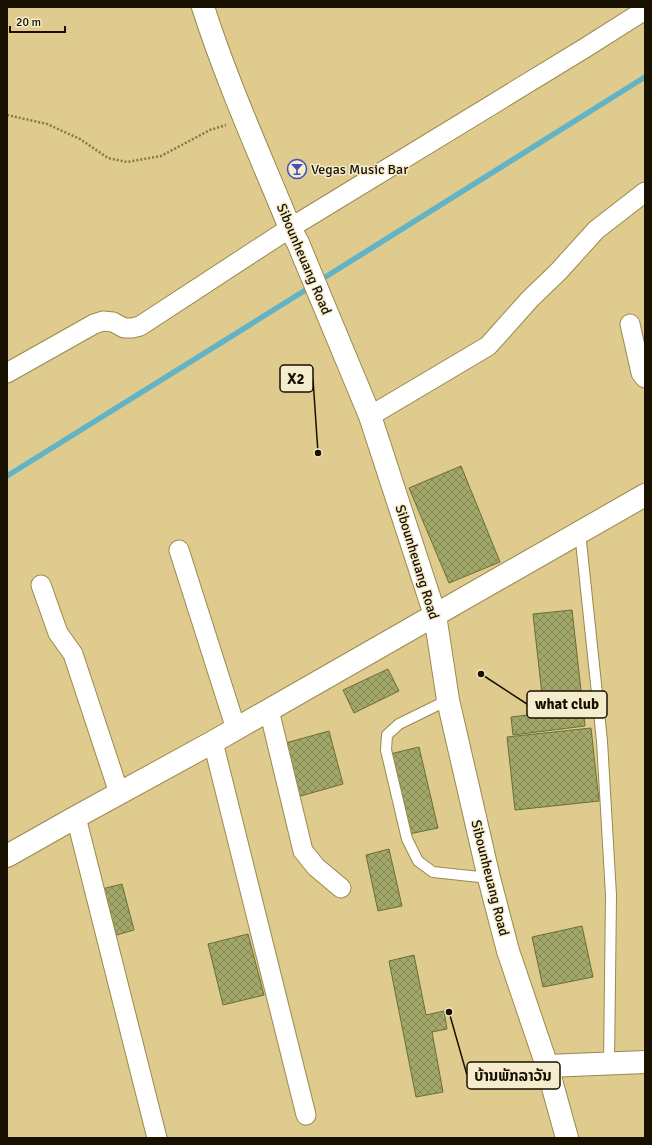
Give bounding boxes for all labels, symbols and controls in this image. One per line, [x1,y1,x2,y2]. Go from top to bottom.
scale bar [10,8,65,34]
text: 20 m [16,15,41,30]
bar icon: Vegas Music Bar [286,158,308,180]
place label: Vegas Music Bar [311,161,409,178]
street label: Sibounheuang Road [273,201,335,317]
callout: X2 [280,365,313,392]
text: X2 [287,370,305,388]
street label: Sibounheuang Road [391,503,443,621]
callout: what club [527,691,607,718]
text: what club [535,695,599,713]
street label: Sibounheuang Road [467,818,513,938]
callout: ບ້ານພັກລາວັນ [467,1062,560,1089]
text: ບ້ານພັກລາວັນ [474,1067,552,1085]

